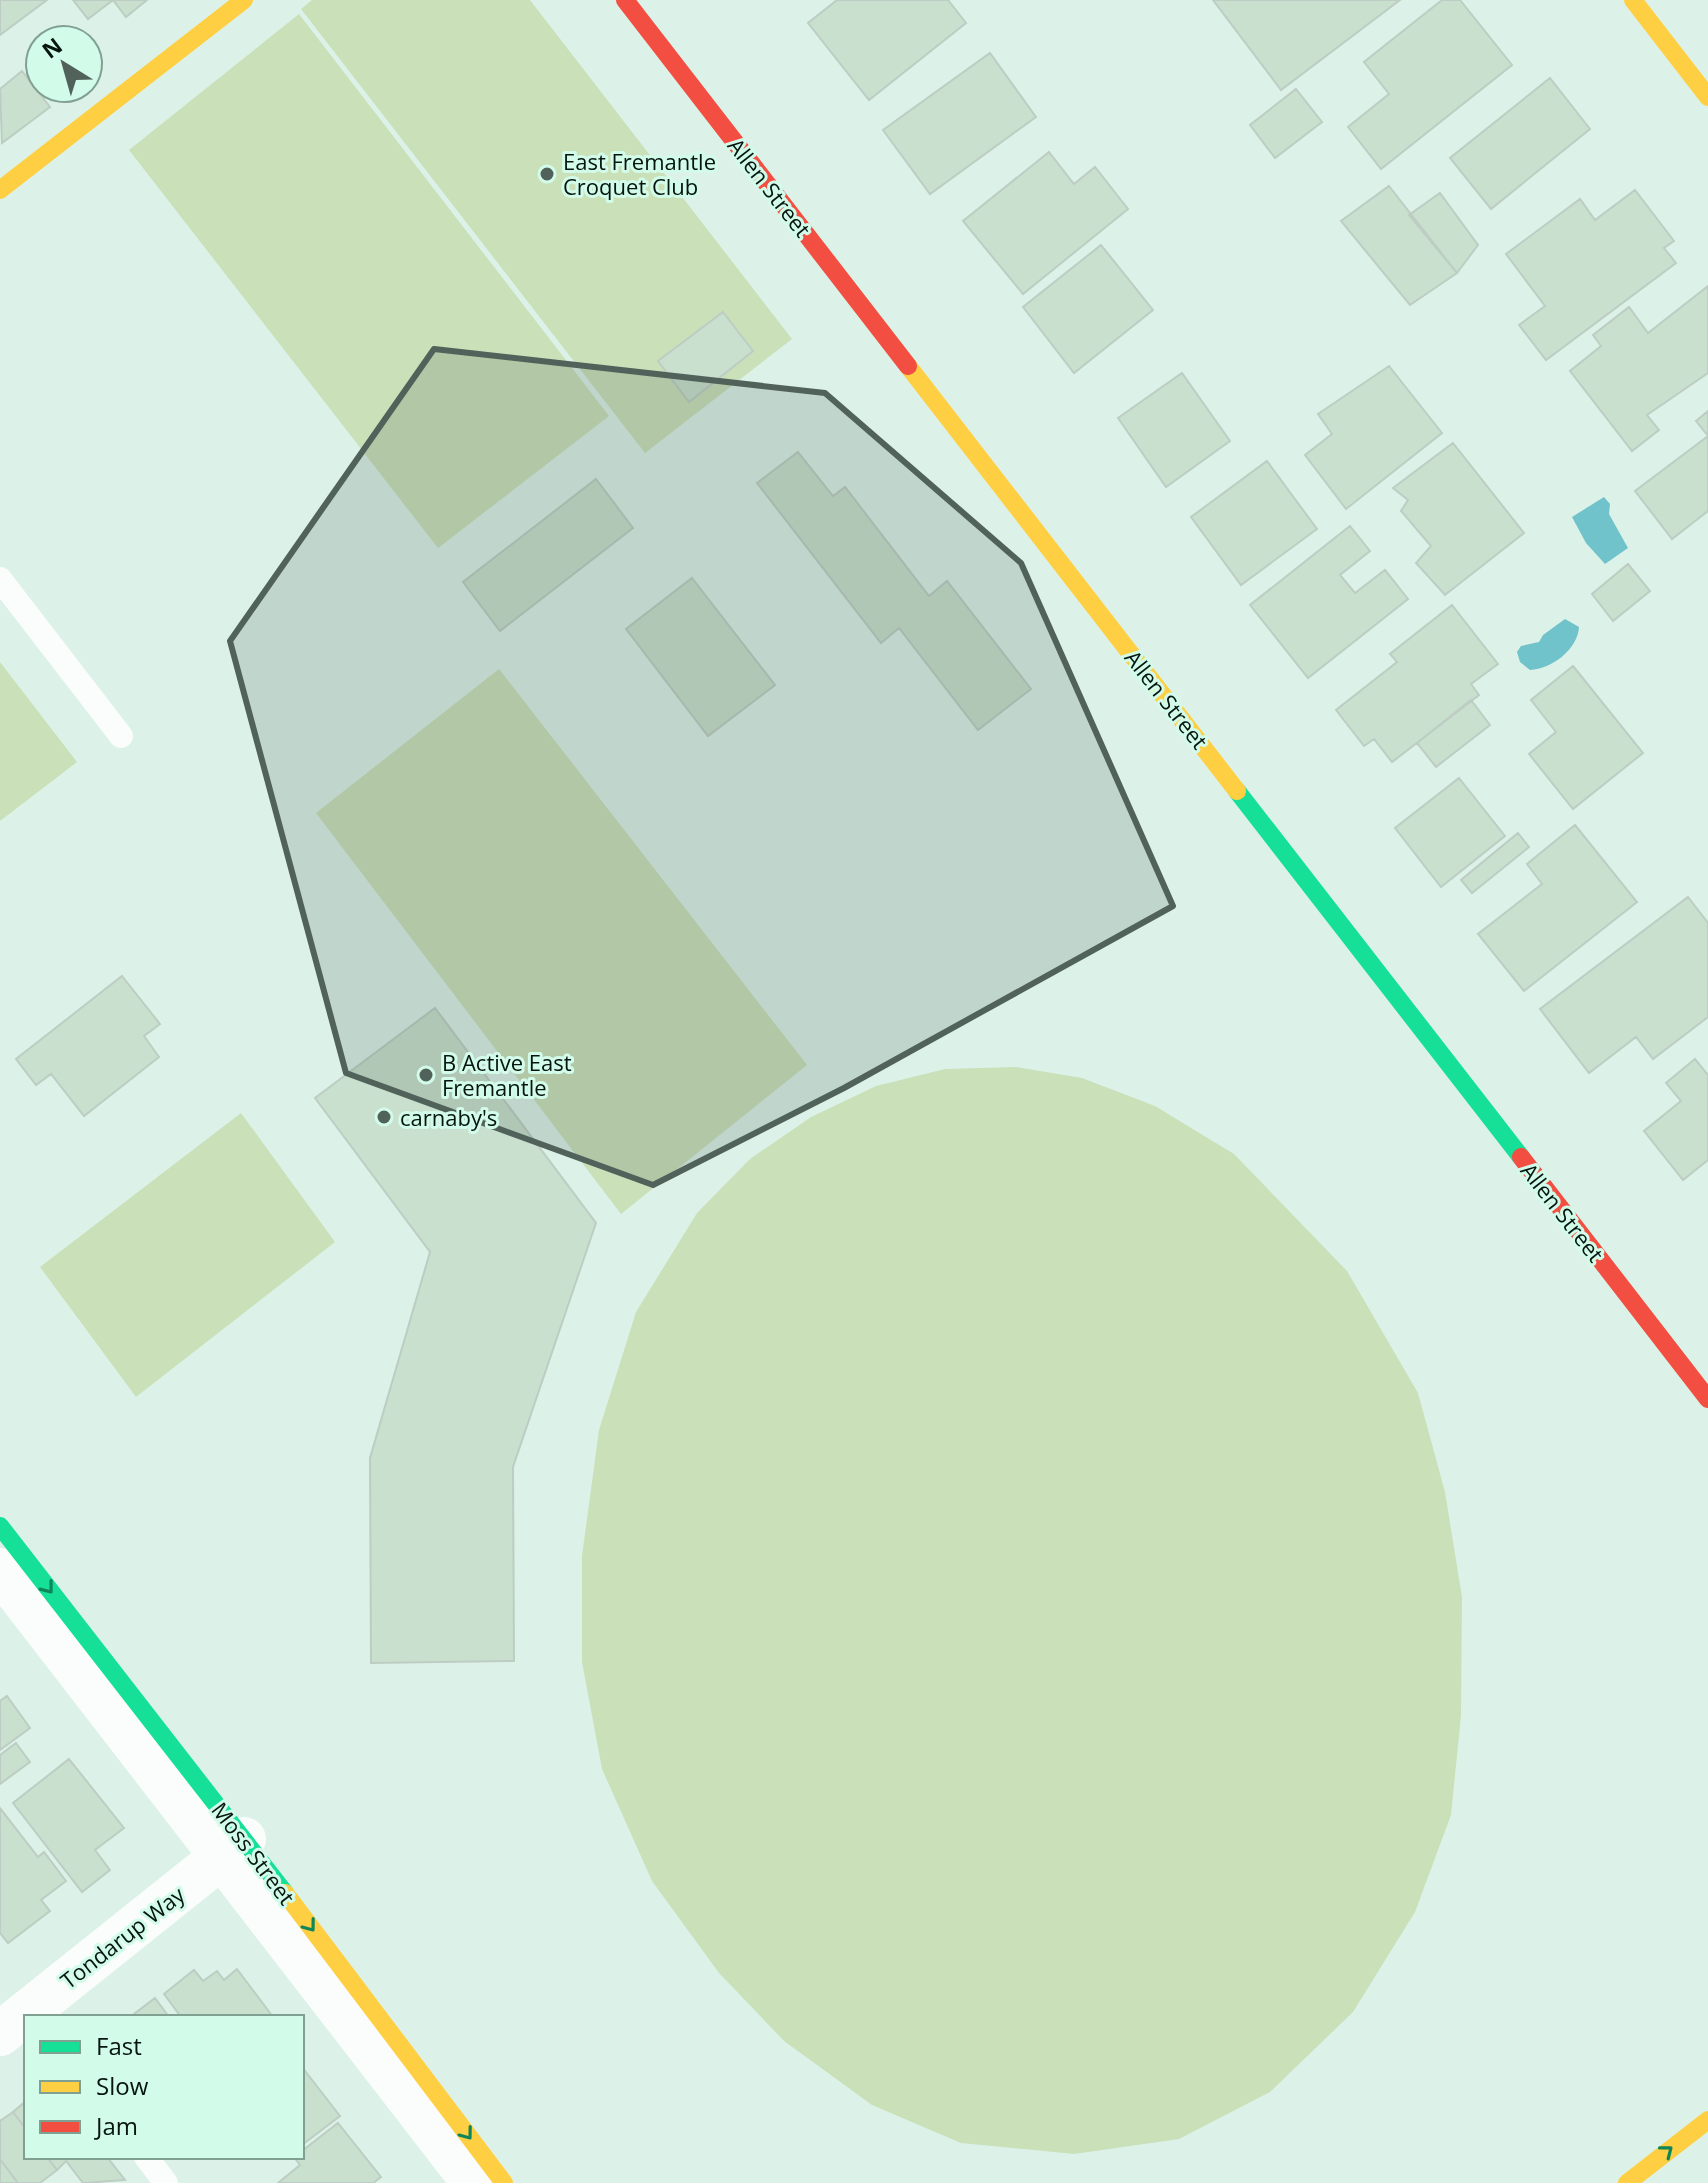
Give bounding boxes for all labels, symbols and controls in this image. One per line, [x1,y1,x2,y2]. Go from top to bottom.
north arrow [24,24,104,104]
text: N [35,30,68,65]
street label: Allen Street [722,131,818,243]
place label: East Fremantle Croquet Club [563,146,716,201]
marker: East Fremantle Croquet Club [538,165,556,183]
street label: Allen Street [1119,643,1215,755]
place label: B Active East Fremantle [442,1047,572,1102]
marker: B Active East Fremantle [417,1066,435,1084]
place label: carnaby's [400,1102,497,1132]
marker: carnaby's [375,1108,393,1126]
street label: Allen Street [1515,1156,1611,1268]
one-way arrow [38,1579,52,1594]
street label: Moss Street [206,1796,303,1911]
street label: Tondarup Way [54,1878,191,1995]
one-way arrow [300,1918,314,1932]
legend [24,2015,304,2159]
text: Fast [96,2029,142,2062]
text: Slow [96,2069,149,2102]
text: Jam [94,2109,138,2142]
one-way arrow [457,2125,471,2140]
one-way arrow [1658,2147,1673,2161]

